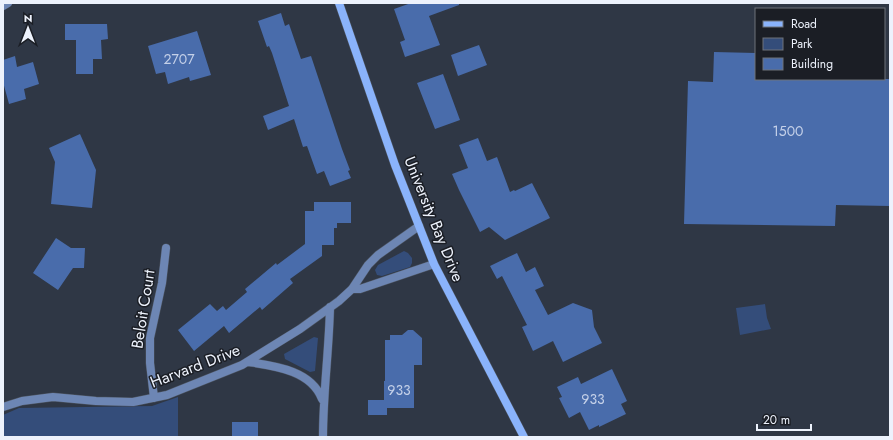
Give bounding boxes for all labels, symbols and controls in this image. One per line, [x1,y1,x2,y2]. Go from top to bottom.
north arrow [8,8,48,48]
legend [755,8,885,80]
text: N [24,10,32,26]
text: Road [791,15,817,33]
text: Park [791,35,813,53]
house number: 2707 [163,49,195,69]
text: Building [791,55,833,73]
house number: 1500 [773,121,804,141]
street label: University Bay Drive [398,153,470,285]
street label: Beloit Court [125,268,161,350]
street label: Harvard Drive [147,338,243,394]
house number: 933 [387,380,411,400]
house number: 933 [581,389,605,409]
scale bar [757,406,811,432]
text: 20 m [763,411,790,429]

